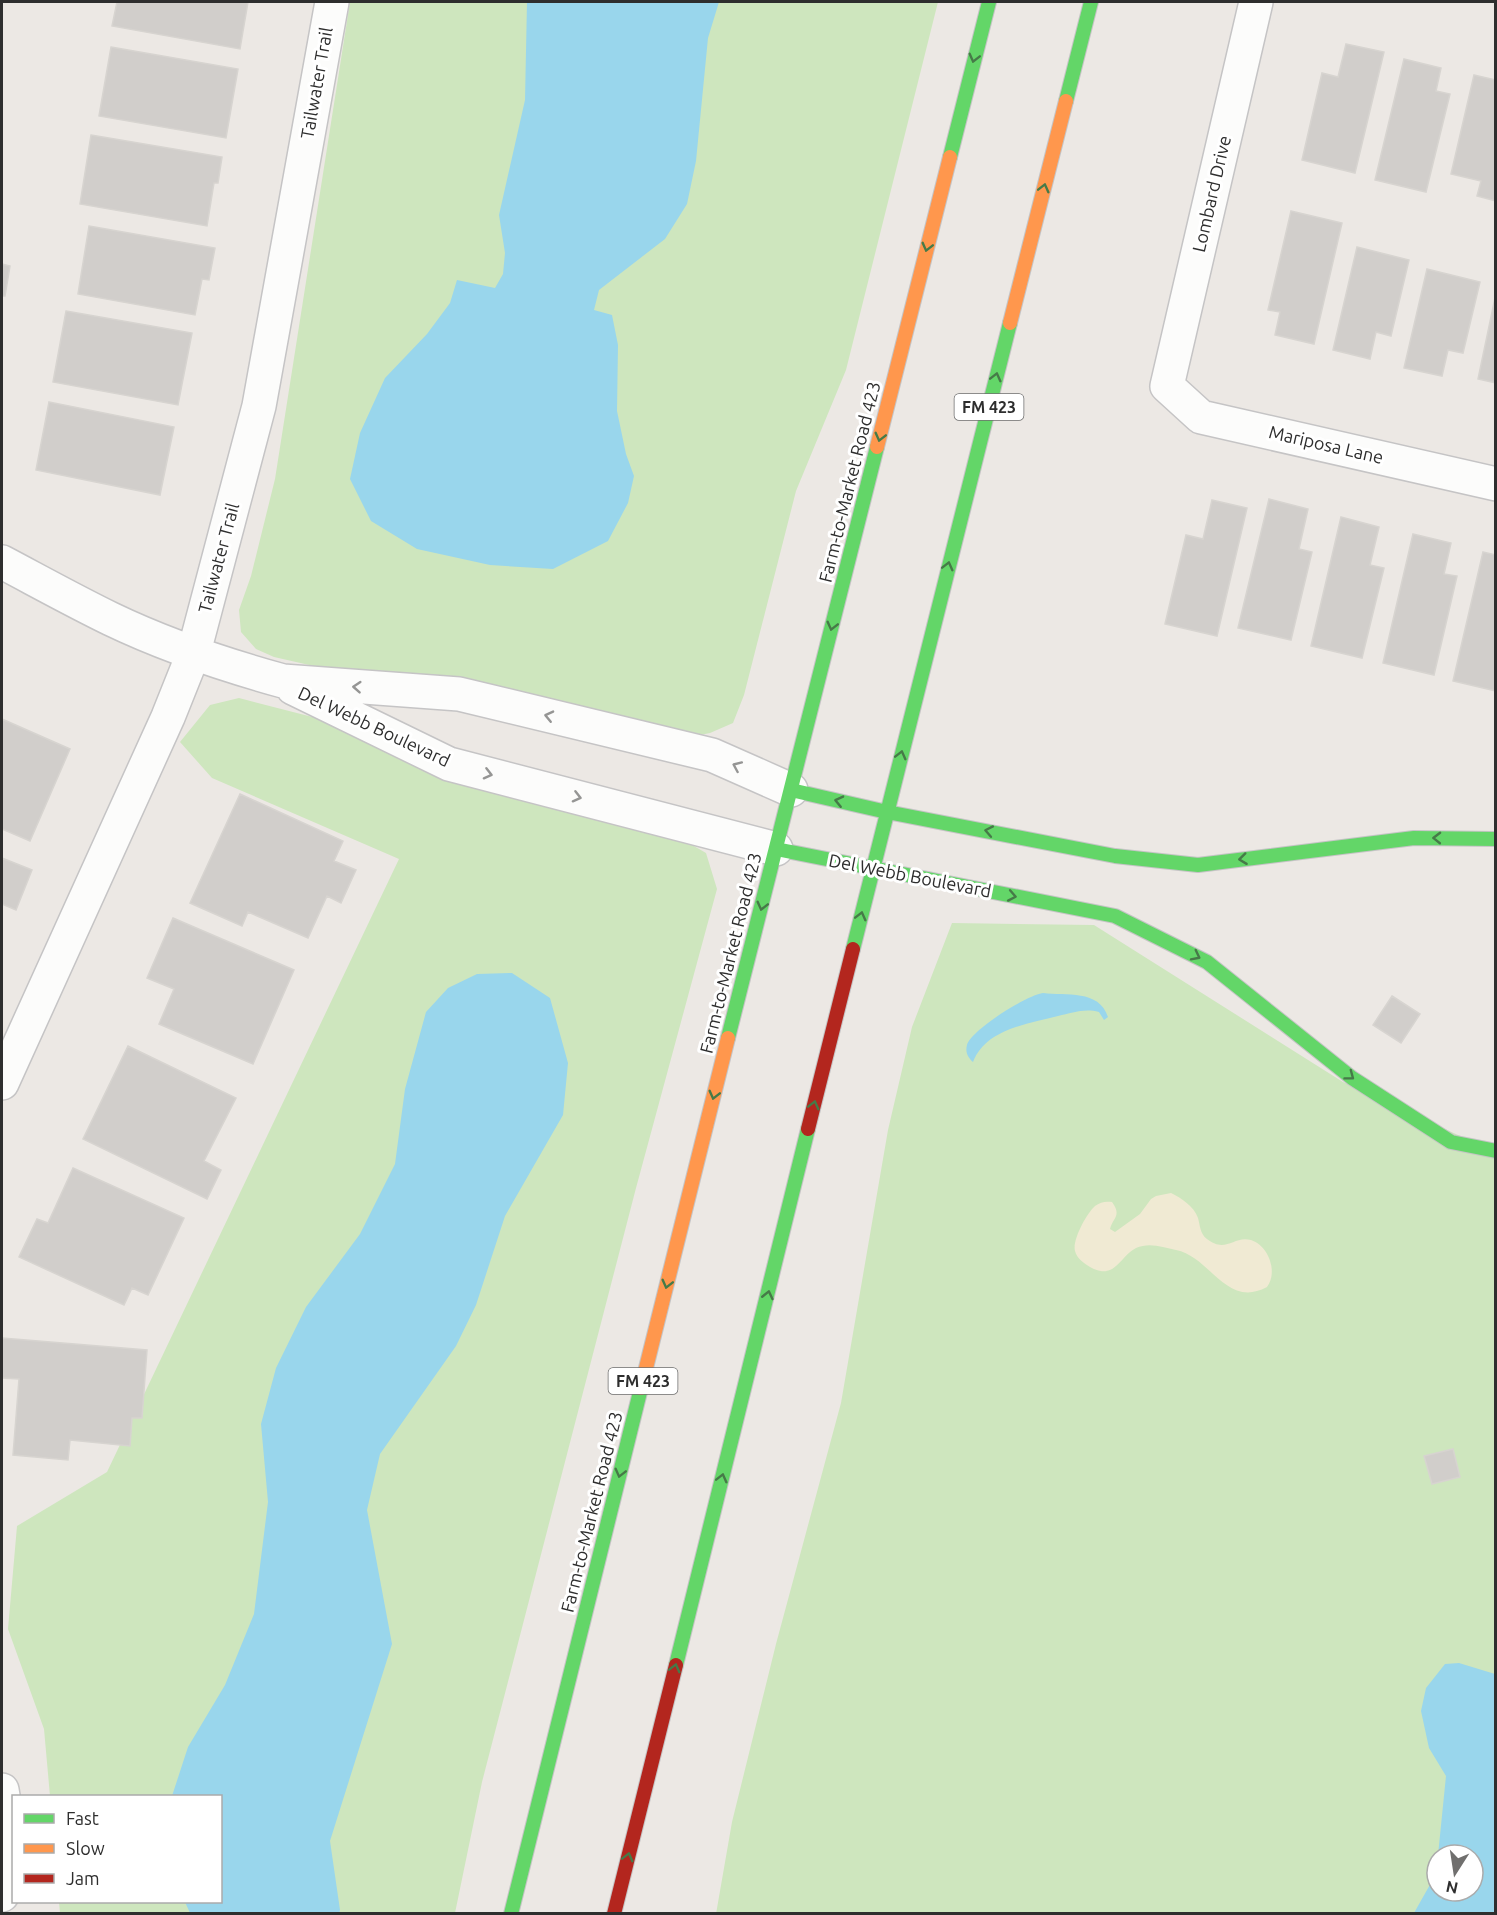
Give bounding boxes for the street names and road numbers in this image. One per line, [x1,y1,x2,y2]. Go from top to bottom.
street label: Tailwater Trail [296,25,336,140]
street label: Lombard Drive [1188,134,1234,254]
street label: Farm-to-Market Road 423 [814,379,884,584]
road number: FM 423 [954,394,1024,420]
street label: Mariposa Lane [1267,421,1385,467]
street label: Tailwater Trail [194,500,242,615]
street label: Del Webb Boulevard [295,682,454,770]
street label: Del Webb Boulevard [827,849,993,901]
street label: Farm-to-Market Road 423 [695,850,765,1055]
road number: FM 423 [608,1368,678,1394]
street label: Farm-to-Market Road 423 [556,1409,626,1614]

